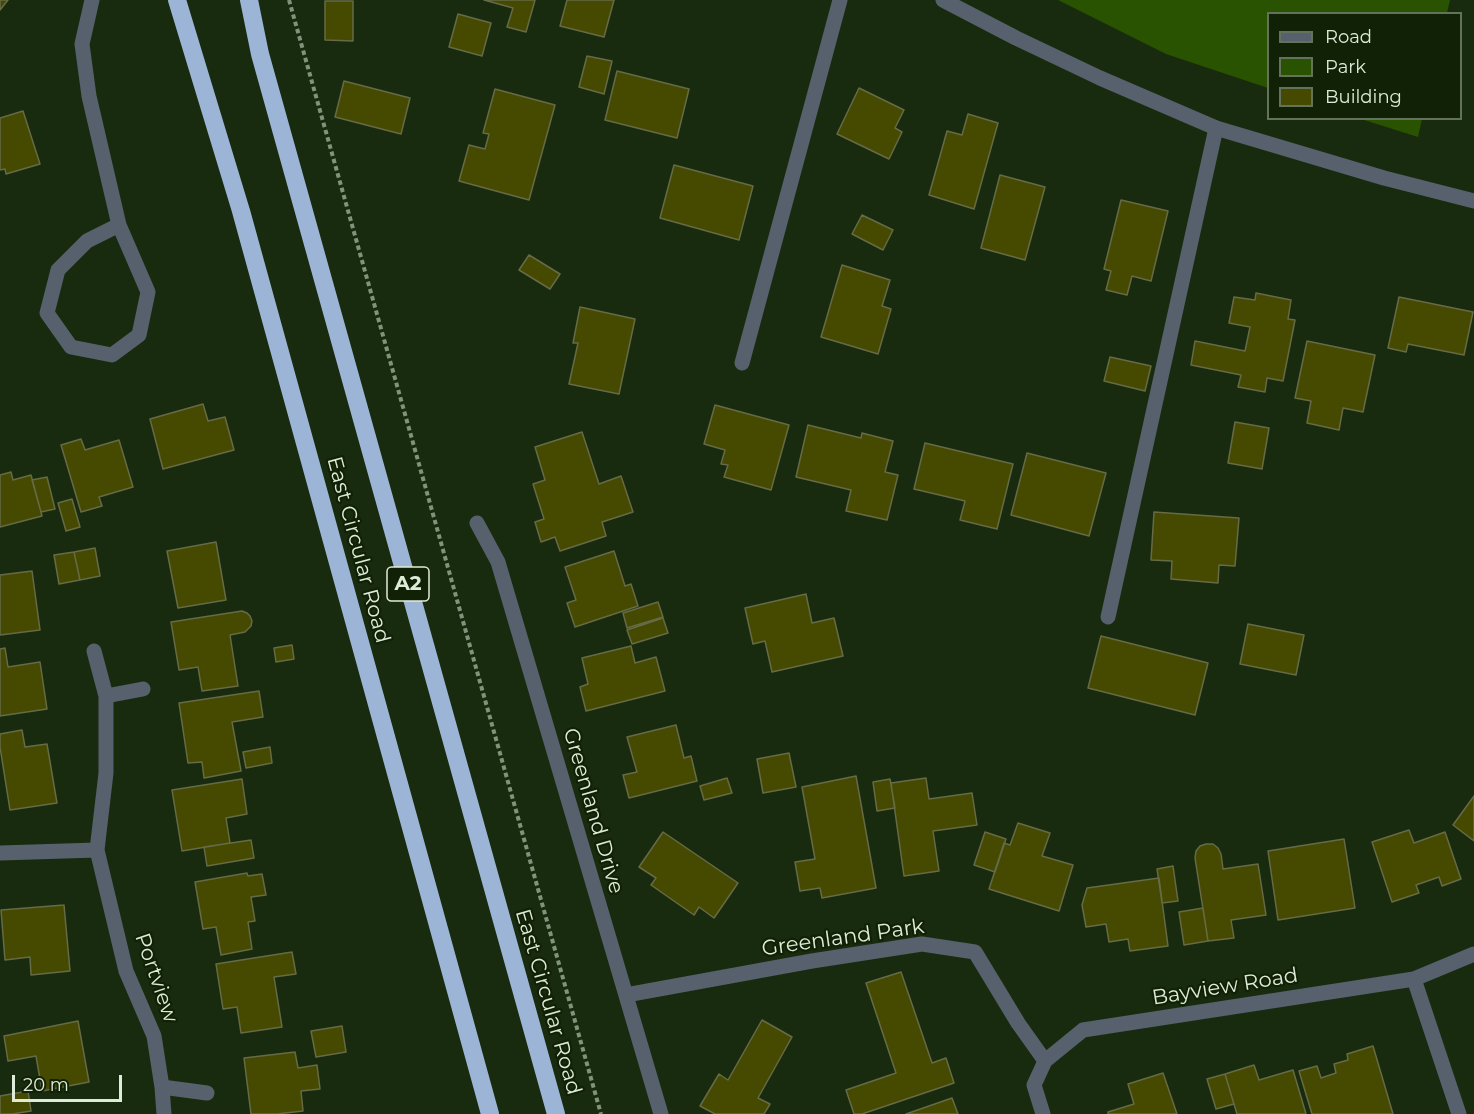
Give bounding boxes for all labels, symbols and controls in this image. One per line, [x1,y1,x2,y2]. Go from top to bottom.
legend [1267,12,1462,120]
text: Road [1325,26,1372,48]
text: Park [1325,56,1366,78]
text: Building [1325,86,1402,108]
street label: East Circular Road [321,454,395,646]
road number: A2 [387,567,429,601]
street label: Greenland Drive [557,725,629,897]
street label: East Circular Road [509,906,587,1098]
street label: Greenland Park [760,914,926,962]
street label: Portview [129,930,183,1026]
street label: Bayview Road [1150,963,1300,1011]
scale bar [15,1063,124,1101]
text: 20 m [23,1074,69,1096]

